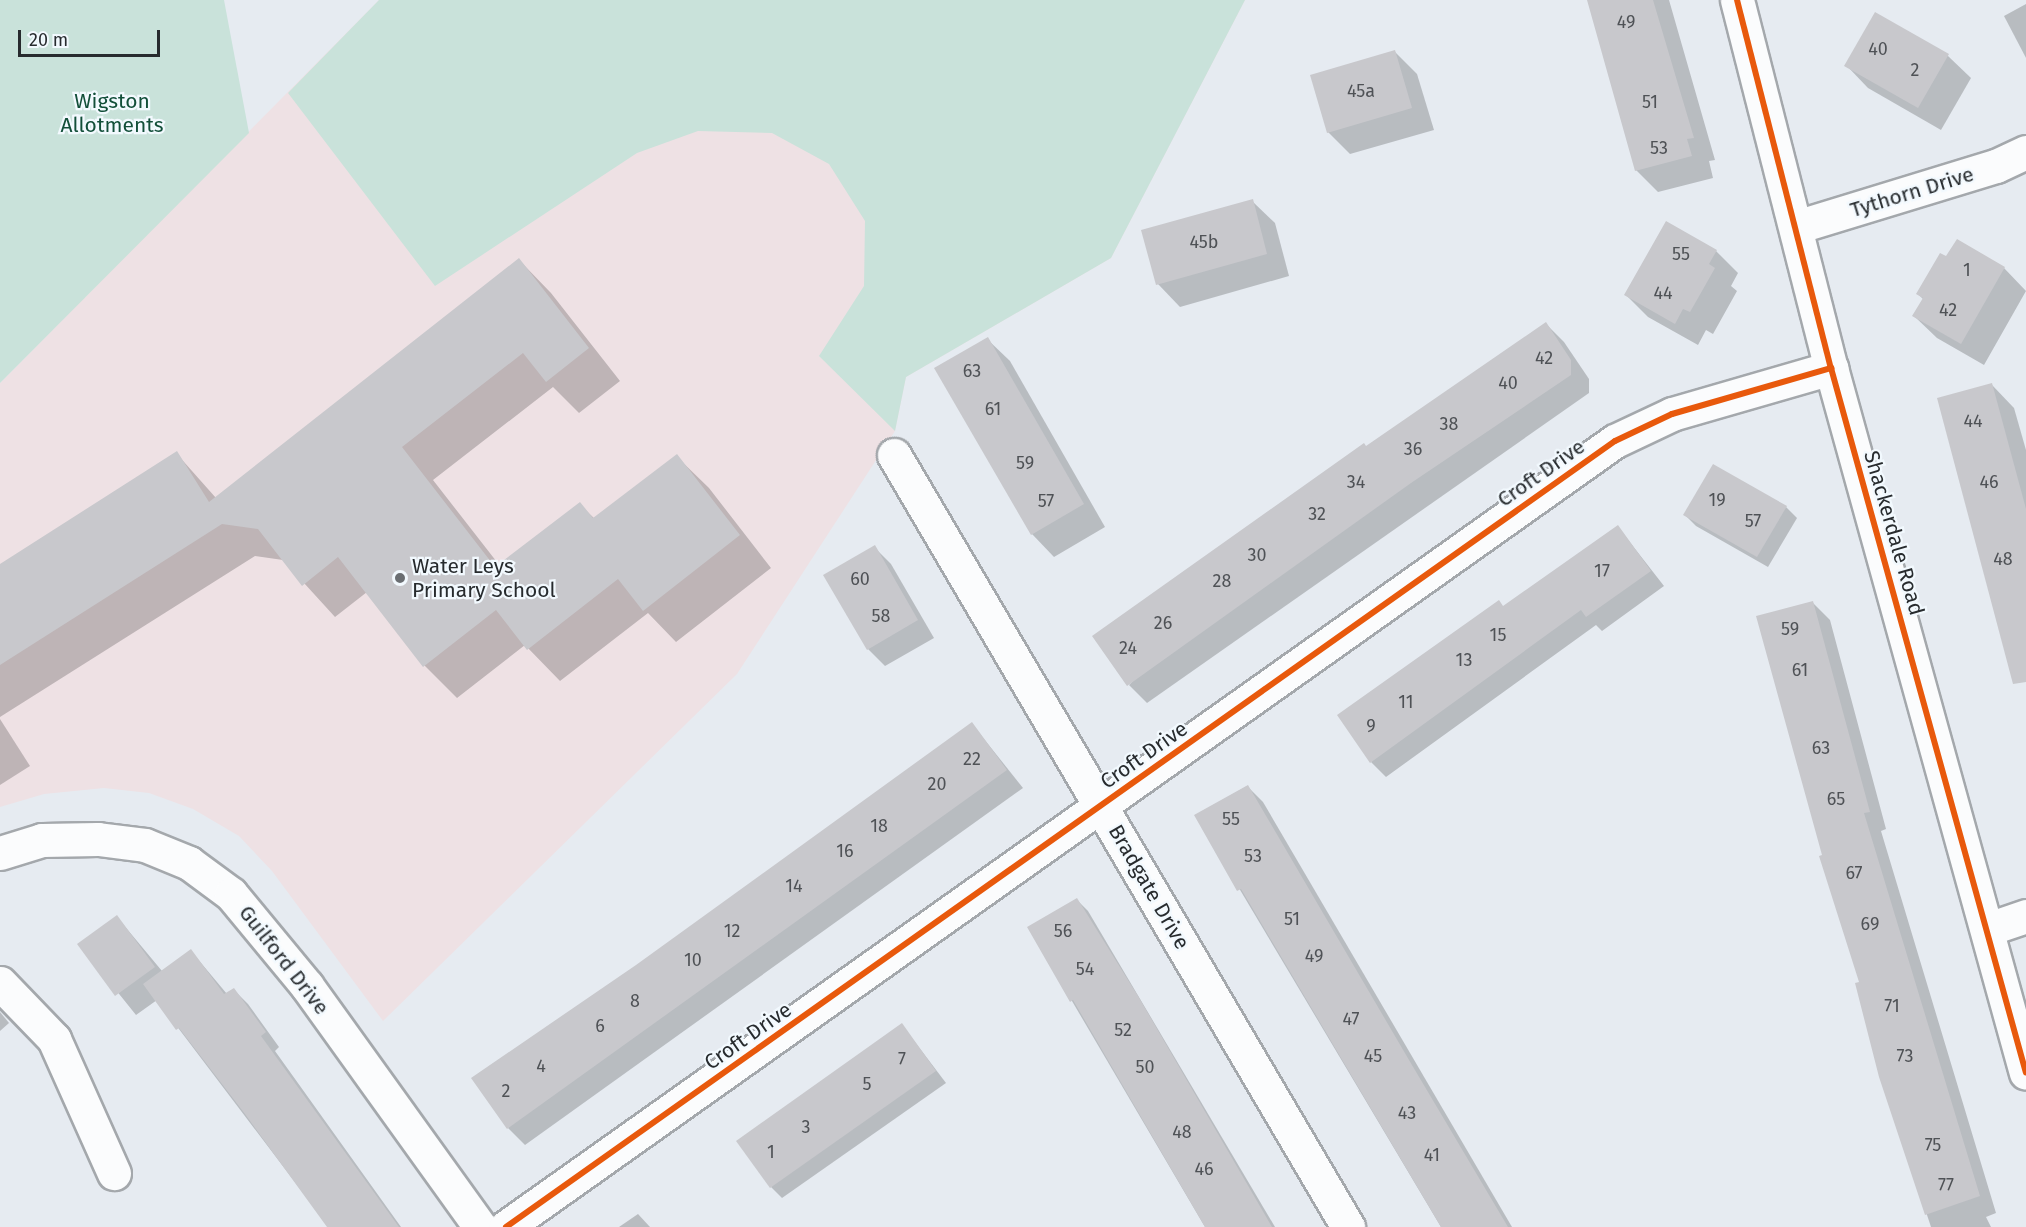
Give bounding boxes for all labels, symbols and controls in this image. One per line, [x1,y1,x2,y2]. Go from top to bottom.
house number: 49 [1617,11,1635,33]
scale bar [21,18,164,56]
text: 20 m [29,29,68,51]
house number: 40 [1868,38,1888,60]
house number: 2 [1911,59,1919,81]
house number: 45a [1347,80,1375,102]
park label: Wigston Allotments [60,88,164,138]
house number: 51 [1642,91,1658,113]
house number: 53 [1650,137,1668,159]
street label: Tythorn Drive [1847,161,1977,223]
house number: 45b [1189,231,1219,253]
house number: 55 [1672,243,1690,265]
house number: 1 [1963,259,1971,281]
house number: 44 [1653,282,1673,304]
house number: 42 [1939,299,1957,321]
house number: 42 [1535,347,1553,369]
house number: 63 [963,360,981,382]
house number: 40 [1498,372,1518,394]
house number: 61 [985,398,1001,420]
house number: 44 [1963,410,1983,432]
house number: 38 [1440,413,1458,435]
street label: Croft Drive [1493,434,1589,512]
house number: 36 [1404,438,1422,460]
street label: Shackerdale Road [1858,448,1930,618]
house number: 59 [1016,452,1034,474]
house number: 34 [1347,471,1365,493]
house number: 46 [1979,471,1999,493]
house number: 19 [1708,489,1726,511]
house number: 57 [1038,490,1054,512]
house number: 32 [1308,503,1326,525]
house number: 57 [1745,510,1761,532]
house number: 30 [1247,544,1267,566]
house number: 48 [1993,548,2013,570]
place label: Water Leys Primary School [412,553,556,603]
house number: 17 [1594,560,1610,582]
house number: 60 [850,568,870,590]
house number: 28 [1213,570,1231,592]
marker: Water Leys Primary School [393,571,407,585]
house number: 58 [872,605,890,627]
house number: 26 [1154,612,1172,634]
house number: 59 [1781,618,1799,640]
house number: 15 [1490,624,1506,646]
house number: 24 [1119,637,1137,659]
house number: 13 [1456,649,1472,671]
house number: 61 [1792,659,1808,681]
house number: 11 [1398,691,1414,713]
house number: 9 [1366,715,1376,737]
street label: Croft Drive [1096,716,1192,794]
house number: 63 [1812,737,1830,759]
house number: 22 [963,748,981,770]
house number: 20 [928,773,946,795]
house number: 65 [1827,788,1845,810]
house number: 55 [1222,808,1240,830]
house number: 18 [870,815,888,837]
street label: Bradgate Drive [1103,820,1195,954]
house number: 16 [836,840,854,862]
house number: 53 [1244,845,1262,867]
house number: 67 [1845,862,1863,884]
house number: 14 [785,875,803,897]
street label: Guilford Drive [234,900,334,1020]
house number: 51 [1284,908,1300,930]
house number: 69 [1861,913,1879,935]
house number: 12 [724,920,740,942]
house number: 56 [1054,920,1072,942]
house number: 49 [1305,945,1323,967]
house number: 10 [684,949,702,971]
house number: 54 [1076,958,1094,980]
house number: 8 [630,990,640,1012]
house number: 71 [1884,995,1900,1017]
street label: Croft Drive [700,997,796,1075]
house number: 47 [1342,1008,1360,1030]
house number: 6 [595,1015,605,1037]
house number: 52 [1114,1019,1132,1041]
house number: 45 [1364,1045,1382,1067]
house number: 73 [1897,1045,1913,1067]
house number: 7 [898,1048,906,1070]
house number: 4 [536,1055,546,1077]
house number: 50 [1135,1056,1155,1078]
house number: 5 [862,1073,872,1095]
house number: 2 [502,1080,510,1102]
house number: 43 [1398,1102,1416,1124]
house number: 3 [802,1116,810,1138]
house number: 48 [1172,1121,1192,1143]
house number: 75 [1925,1134,1941,1156]
house number: 1 [767,1141,775,1163]
house number: 41 [1424,1144,1440,1166]
house number: 46 [1194,1158,1214,1180]
house number: 77 [1938,1174,1954,1196]

